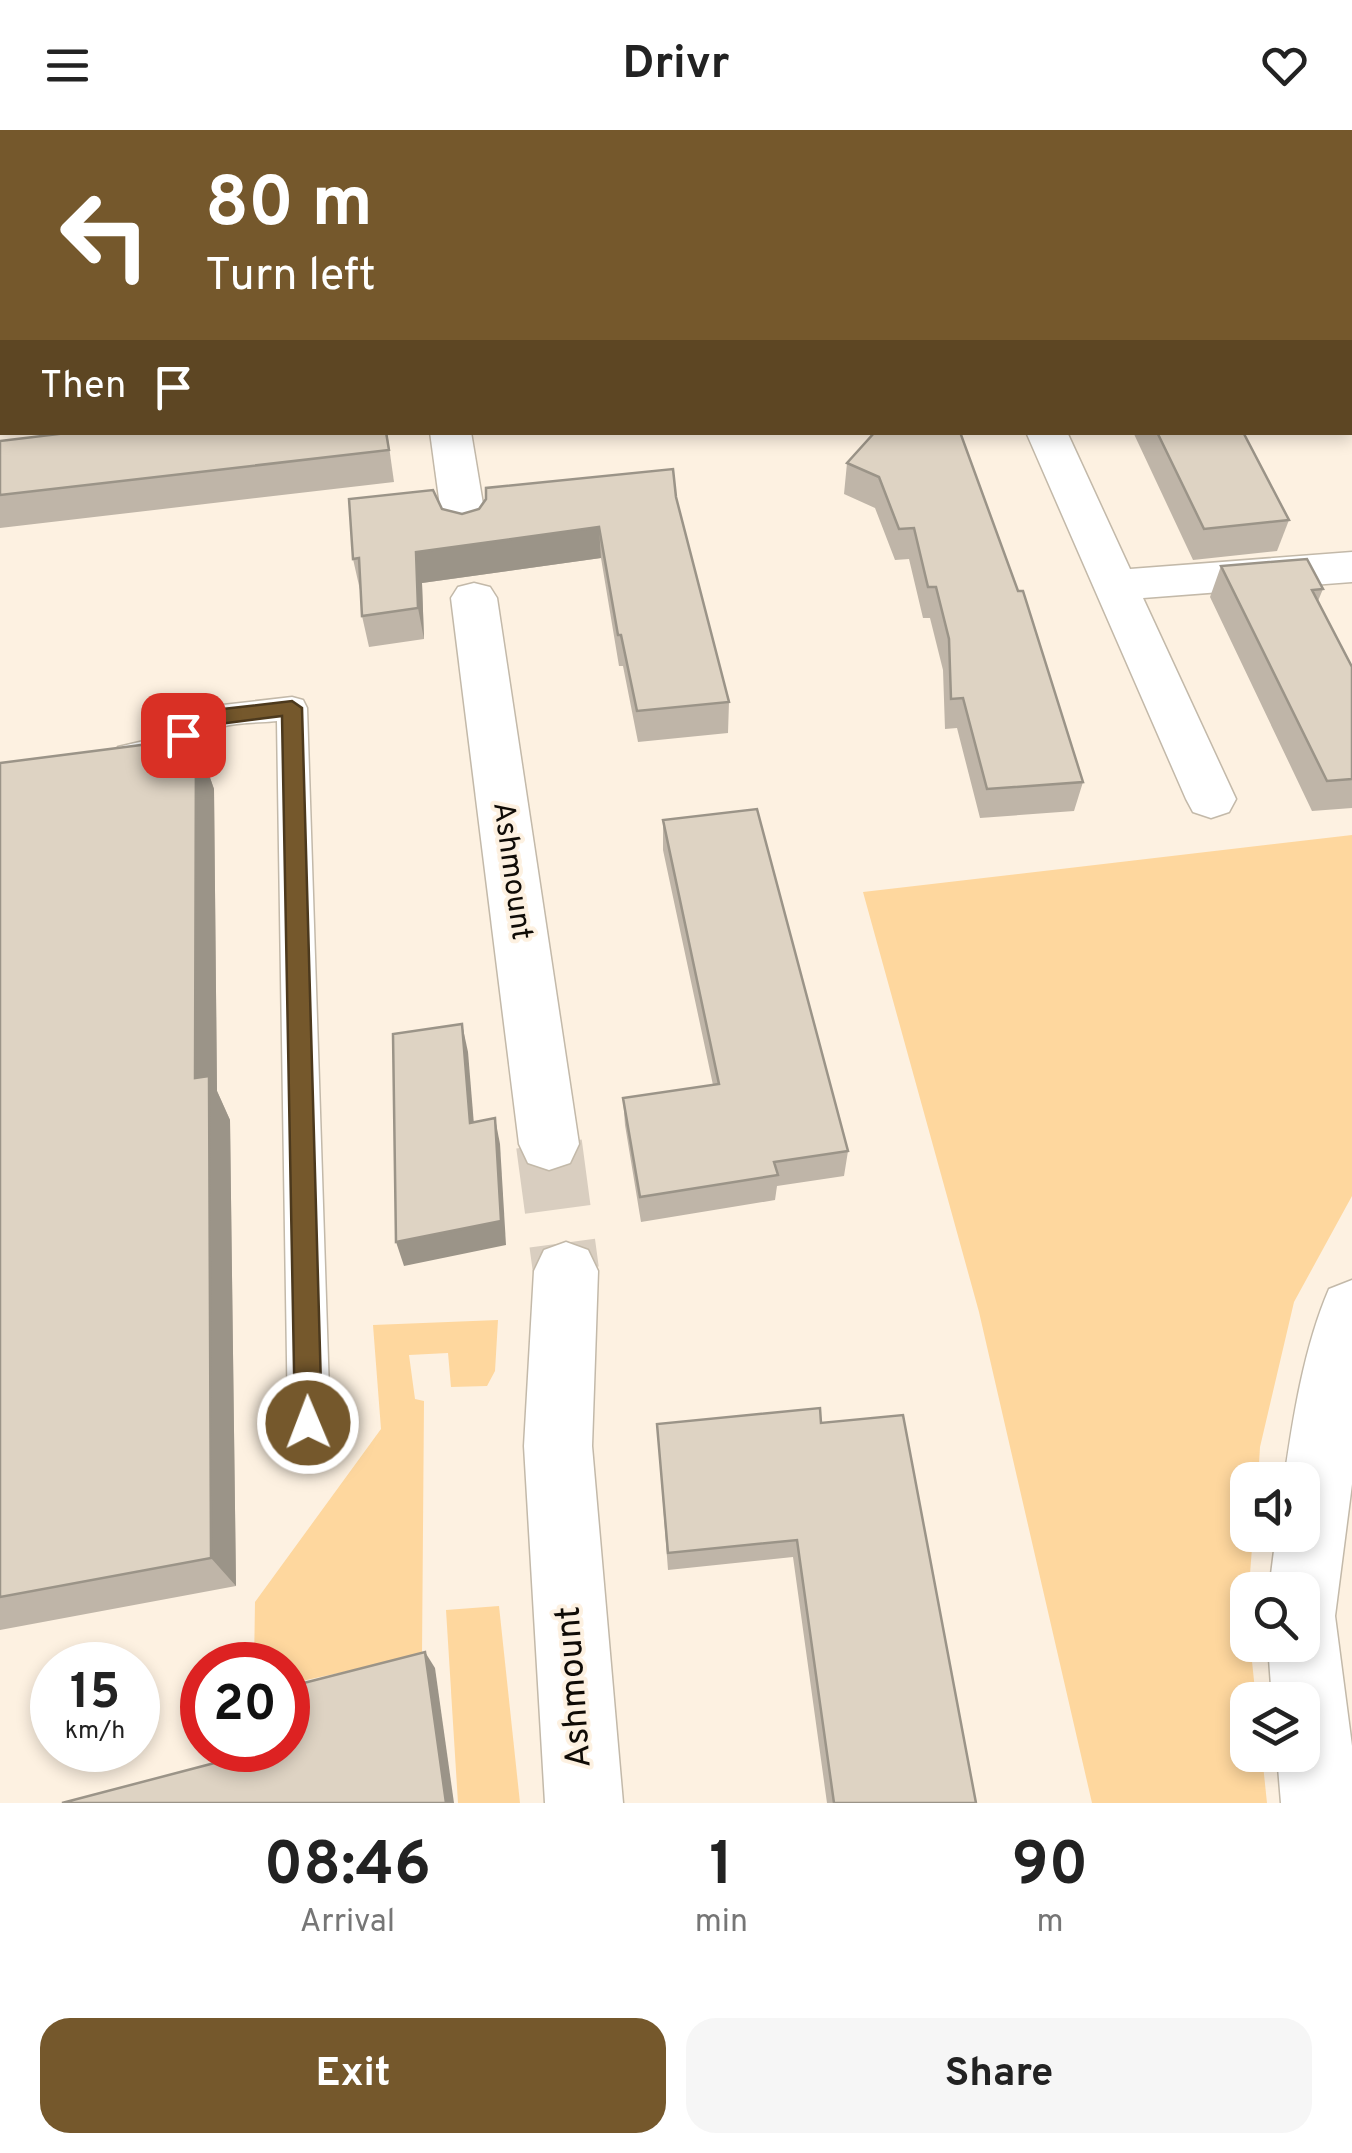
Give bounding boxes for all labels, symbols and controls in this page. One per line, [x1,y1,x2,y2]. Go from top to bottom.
text: Drivr [622,37,730,94]
icon: menu [40,38,95,93]
icon: heart [1257,38,1312,93]
text: 80 m [205,162,373,251]
icon: left [40,170,170,300]
text: Turn left [205,249,376,306]
icon: arrive [146,360,201,415]
text: Then [40,363,126,412]
pin [141,693,226,778]
icon: arrive [156,708,211,763]
street label: Ashmount [483,800,539,942]
position arrow [256,1371,360,1475]
map controls [1230,1462,1320,1772]
button: sound [1230,1462,1320,1552]
button: search [1230,1572,1320,1662]
street label: Ashmount [547,1605,603,1769]
speed limit sign: 20 [180,1642,310,1772]
text: 15 [70,1663,120,1726]
button: layers [1230,1682,1320,1772]
text: km/h [65,1716,125,1748]
text: 08:46 [264,1830,431,1906]
text: 1 [709,1830,733,1906]
text: 90 [1012,1830,1088,1906]
text: Arrival [300,1903,395,1943]
text: min [695,1903,748,1943]
text: m [1036,1903,1064,1943]
button: Exit [40,2018,666,2133]
button: Share [686,2018,1312,2133]

